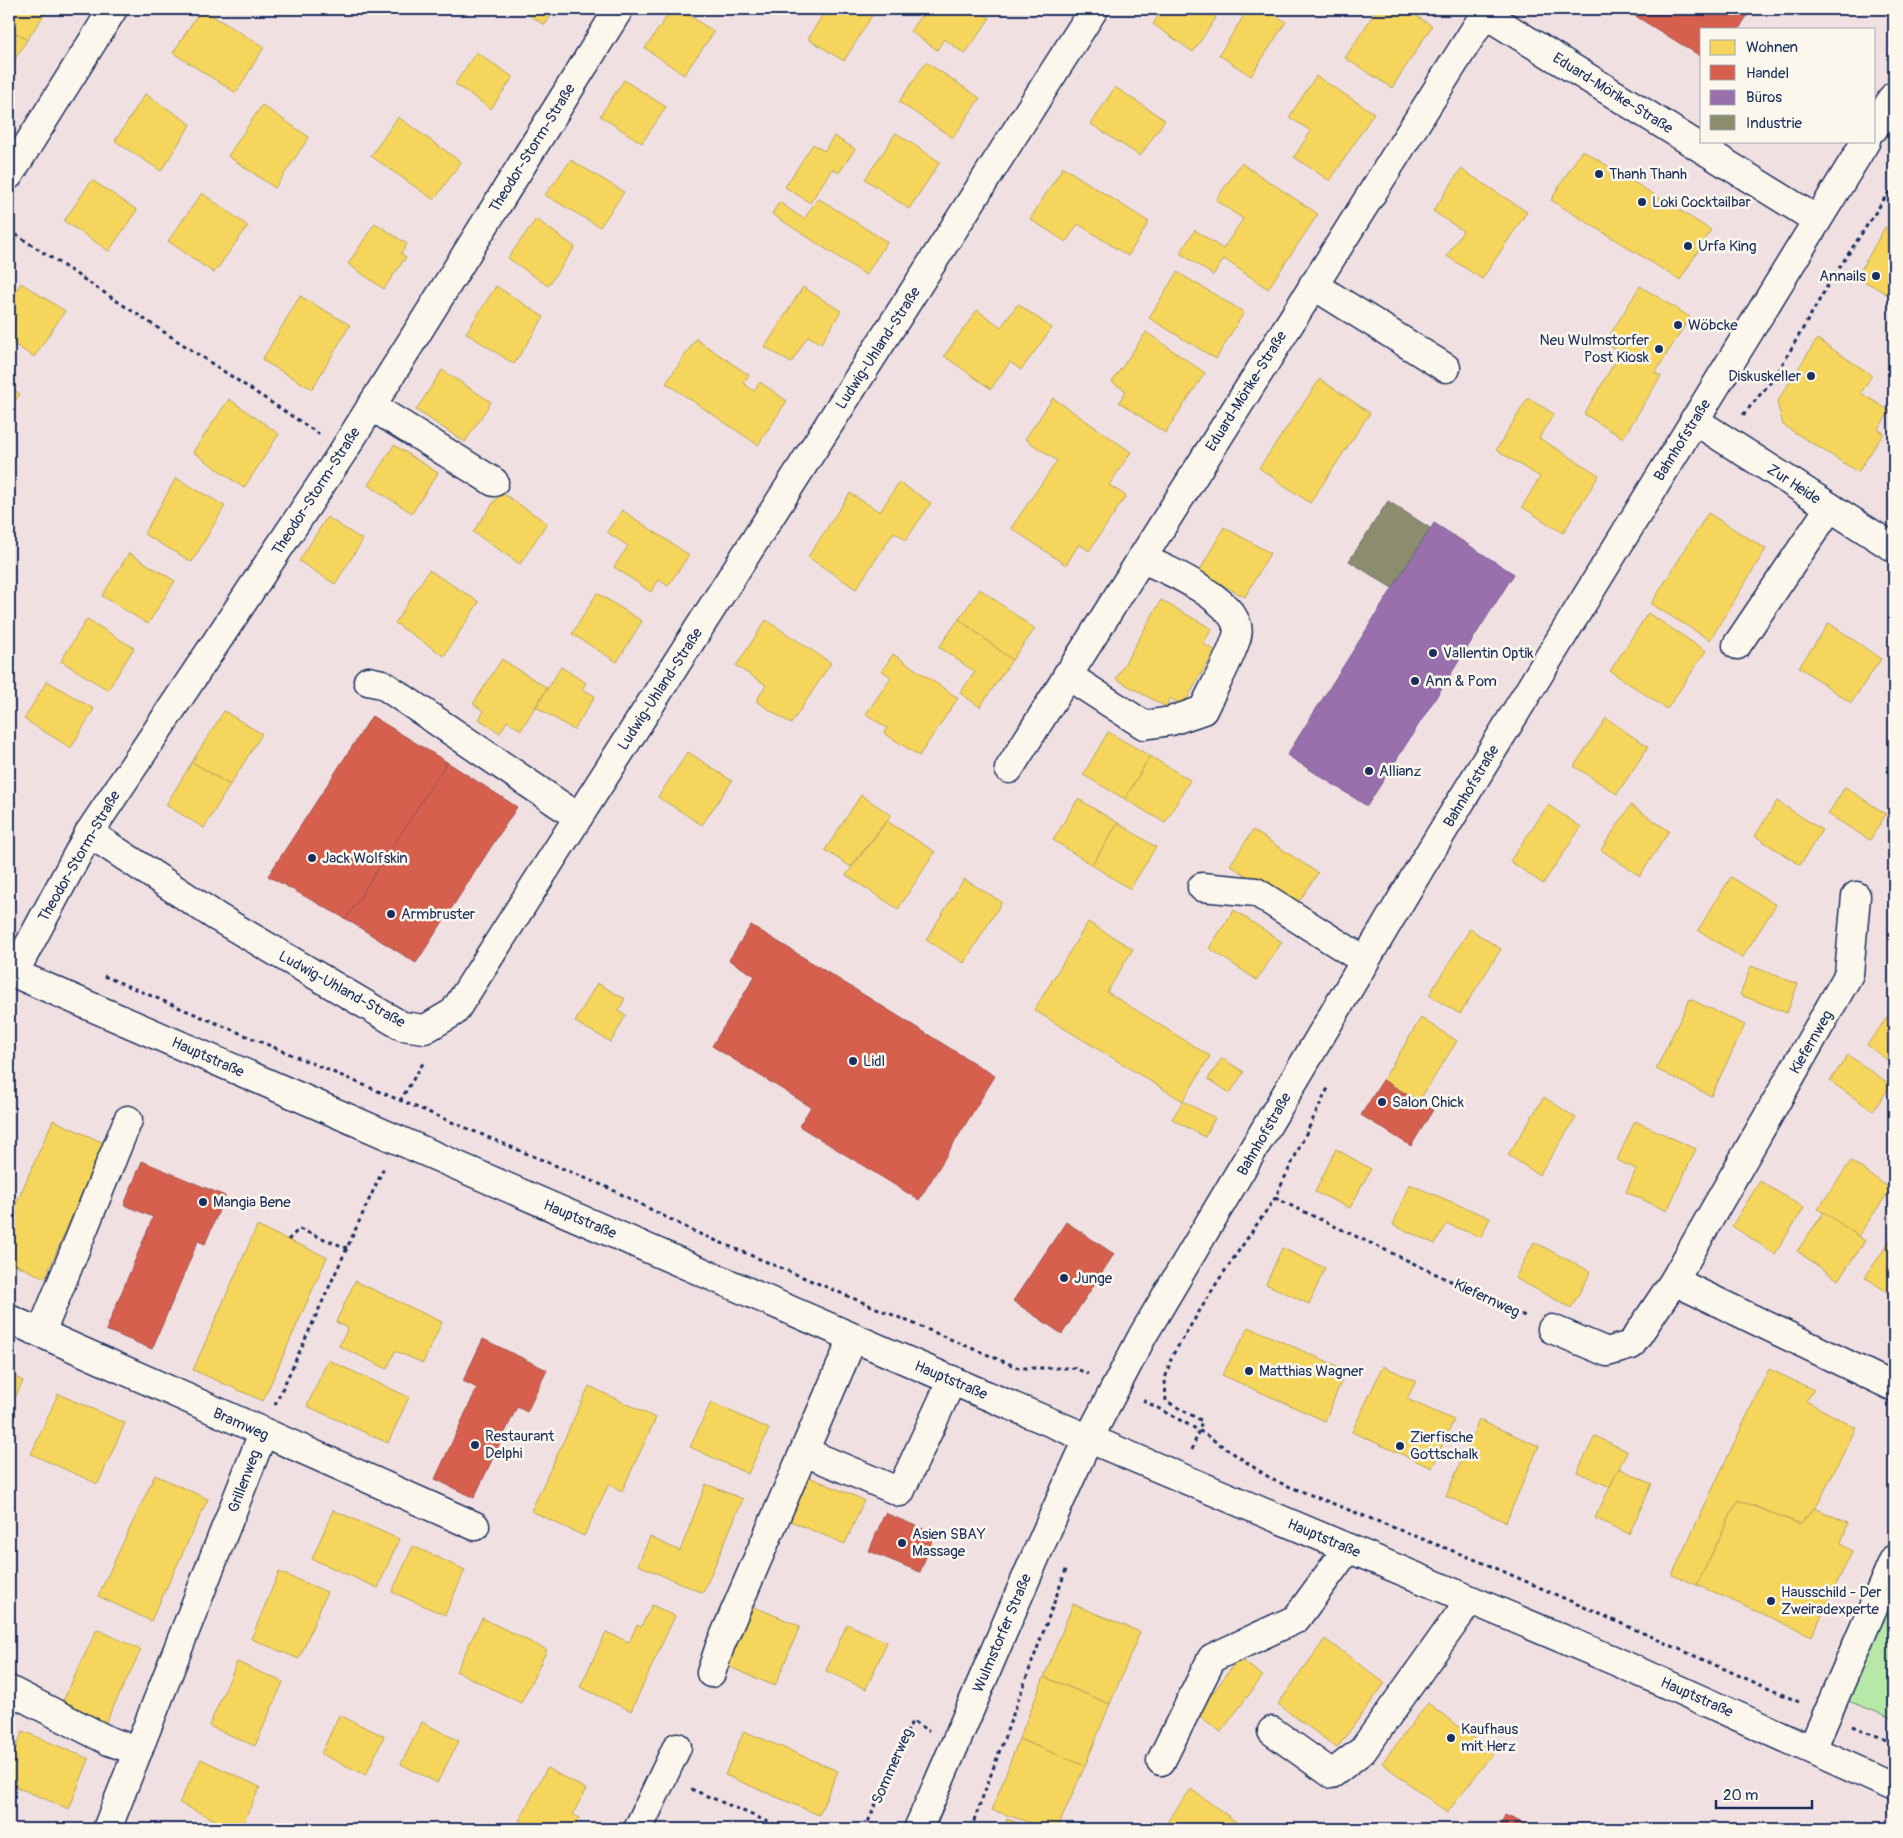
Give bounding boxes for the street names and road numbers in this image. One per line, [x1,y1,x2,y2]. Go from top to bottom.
street label: Eduard-Mörike-Straße [1549,49,1677,138]
street label: Theodor-Storm-Straße [485,80,580,216]
street label: Ludwig-Uhland-Straße [832,283,925,413]
street label: Eduard-Mörike-Straße [1202,327,1291,455]
street label: Bahnhofstraße [1650,395,1715,485]
street label: Theodor-Storm-Straße [268,423,365,559]
street label: Zur Heide [1763,460,1825,509]
street label: Ludwig-Uhland-Straße [614,624,707,754]
street label: Bahnhofstraße [1439,741,1504,831]
street label: Theodor-Storm-Straße [34,787,125,925]
street label: Ludwig-Uhland-Straße [275,947,409,1032]
street label: Kiefernweg [1786,1007,1837,1078]
street label: Hauptstraße [169,1033,248,1082]
street label: Bahnhofstraße [1233,1089,1296,1179]
street label: Hauptstraße [540,1196,620,1244]
street label: Kiefernweg [1451,1275,1523,1322]
street label: Hauptstraße [911,1357,991,1405]
street label: Bramweg [210,1404,272,1445]
street label: Grillenweg [224,1447,265,1515]
street label: Hauptstraße [1284,1515,1364,1563]
street label: Wulmstorfer Straße [969,1570,1036,1695]
street label: Hauptstraße [1658,1673,1737,1722]
street label: Sommerweg [867,1725,918,1807]

